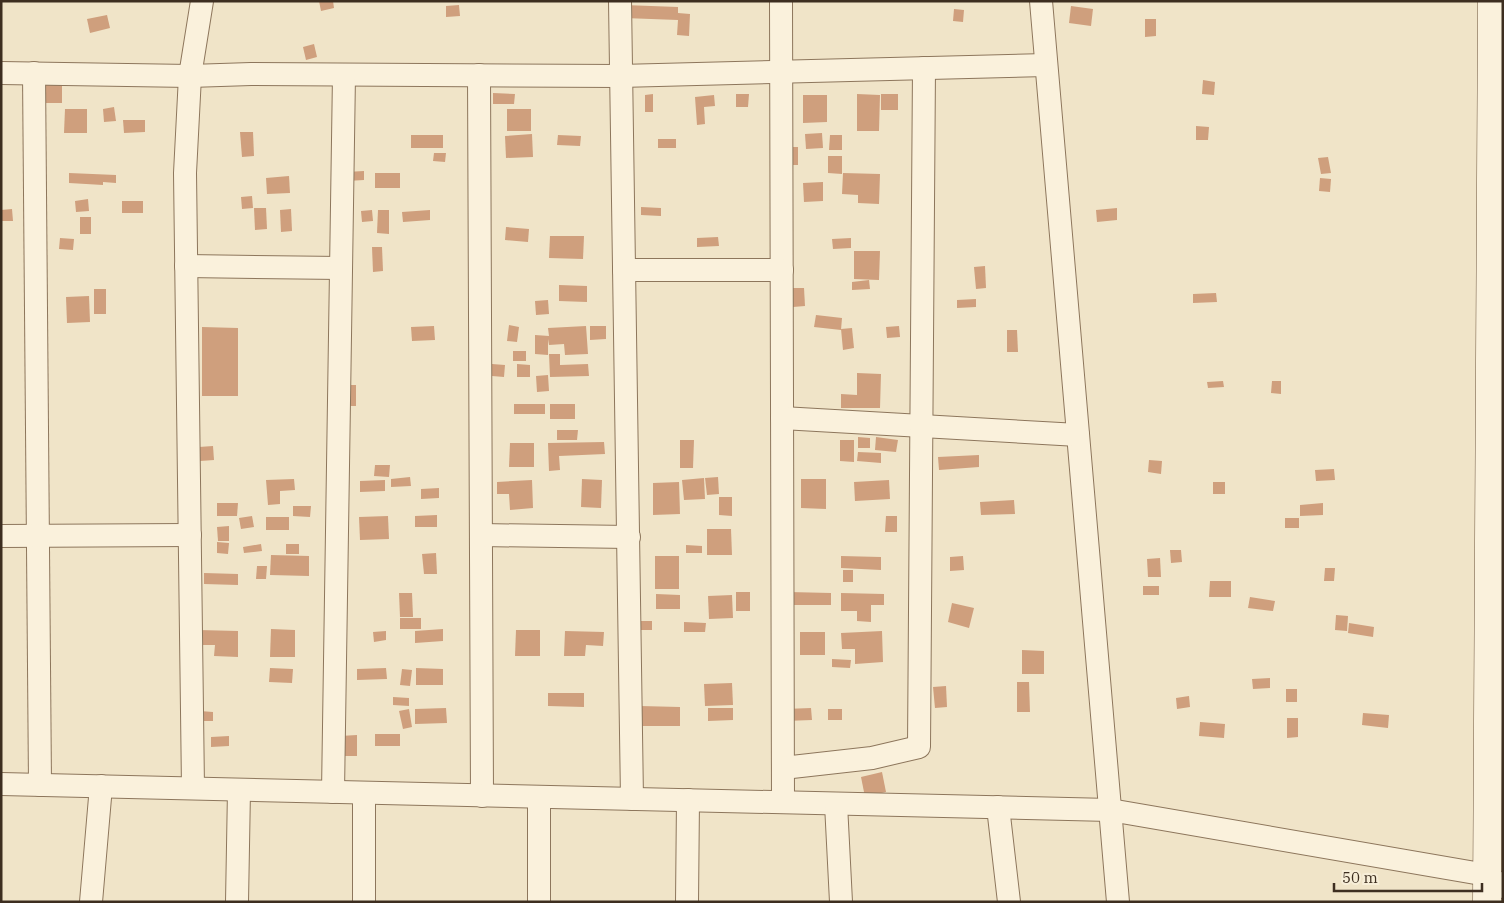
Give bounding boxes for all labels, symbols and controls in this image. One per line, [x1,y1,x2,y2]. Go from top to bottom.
scale bar [1334,860,1482,892]
text: 50 m [1342,868,1378,887]

